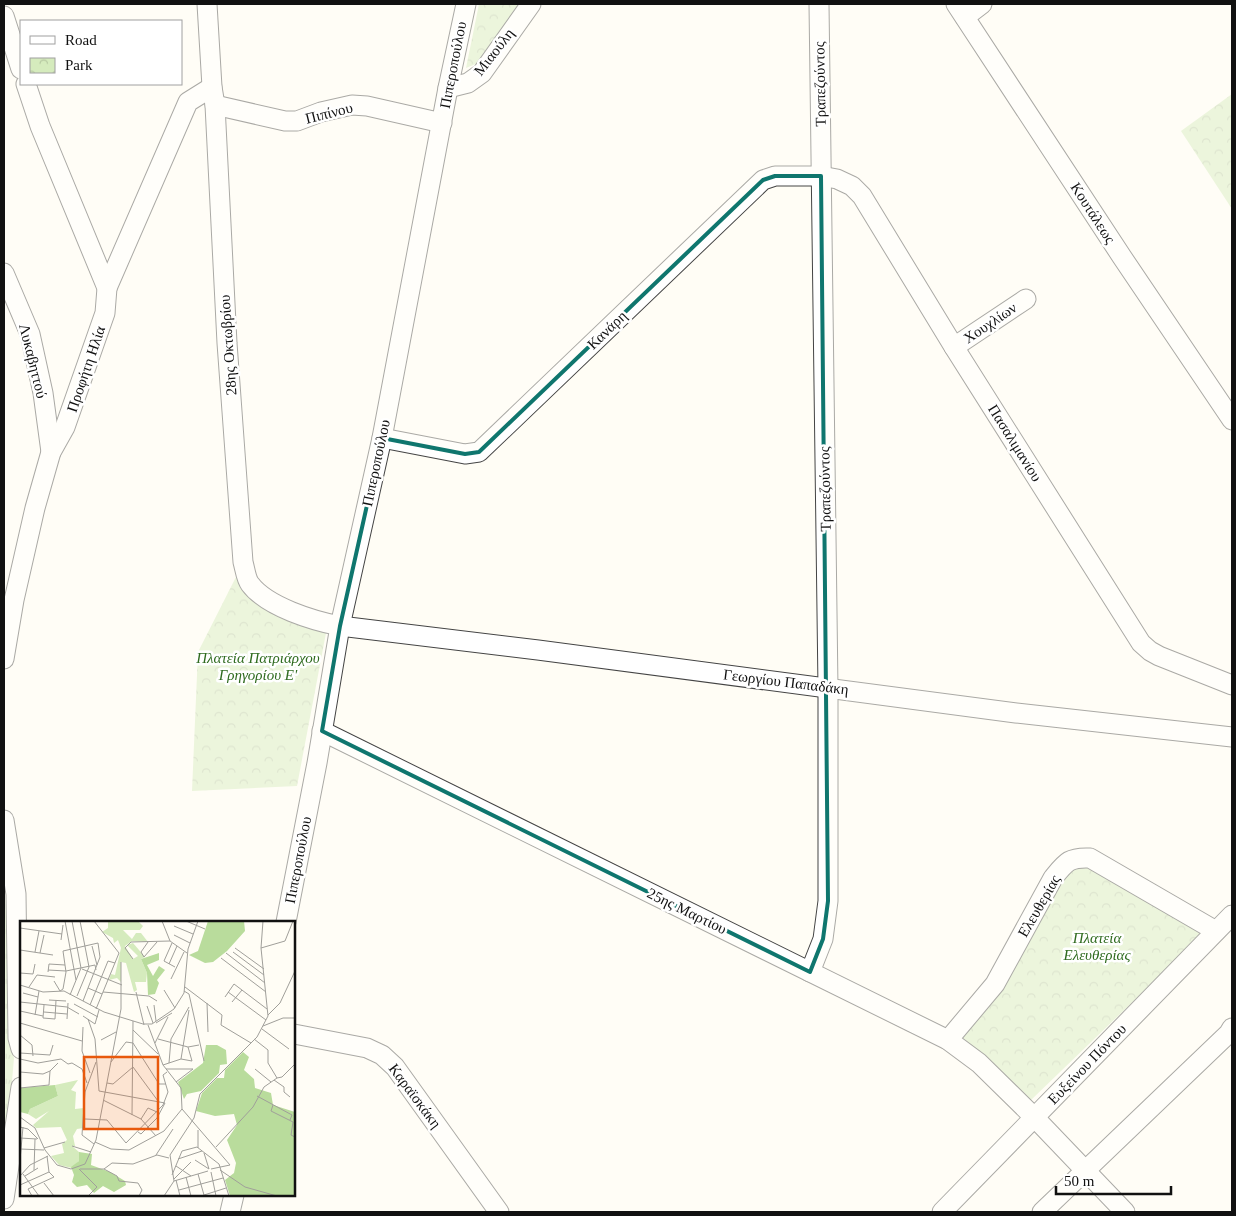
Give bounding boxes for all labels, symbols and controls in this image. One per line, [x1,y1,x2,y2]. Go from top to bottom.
legend [20,20,182,85]
street label: Πιπεροπούλου [437,20,469,110]
street label: Μιαούλη [471,25,517,79]
text: Road [65,32,97,48]
street label: Τραπεζούντος [811,41,829,127]
text: Park [65,57,93,73]
street label: Πιπίνου [304,99,354,127]
street label: Κουτάλεως [1067,180,1119,246]
street label: 28ης Οκτωβρίου [217,294,239,396]
street label: Χουχλίων [960,299,1020,347]
street label: Κανάρη [584,307,630,352]
street label: Λυκαβηττού [16,322,50,400]
street label: Προφήτη Ηλία [64,324,108,414]
street label: Πασαλιμανίου [985,402,1045,484]
street label: Πιπεροπούλου [359,418,393,508]
street label: Τραπεζούντος [816,446,834,532]
park label: Πλατεία Πατριάρχου Γρηγορίου Ε' [195,650,320,683]
street label: Γεωργίου Παπαδάκη [722,666,850,698]
street label: Πιπεροπούλου [282,815,314,905]
street label: Ελευθερίας [1015,872,1063,940]
street label: 25ης Μαρτίου [645,885,729,937]
inset map [20,921,295,1196]
park label: Πλατεία Ελευθερίας [1062,930,1131,963]
street label: Ευξείνου Πόντου [1045,1021,1129,1107]
street label: Καραϊσκάκη [386,1061,444,1131]
scale bar [1056,1164,1171,1196]
text: 50 m [1064,1173,1095,1189]

